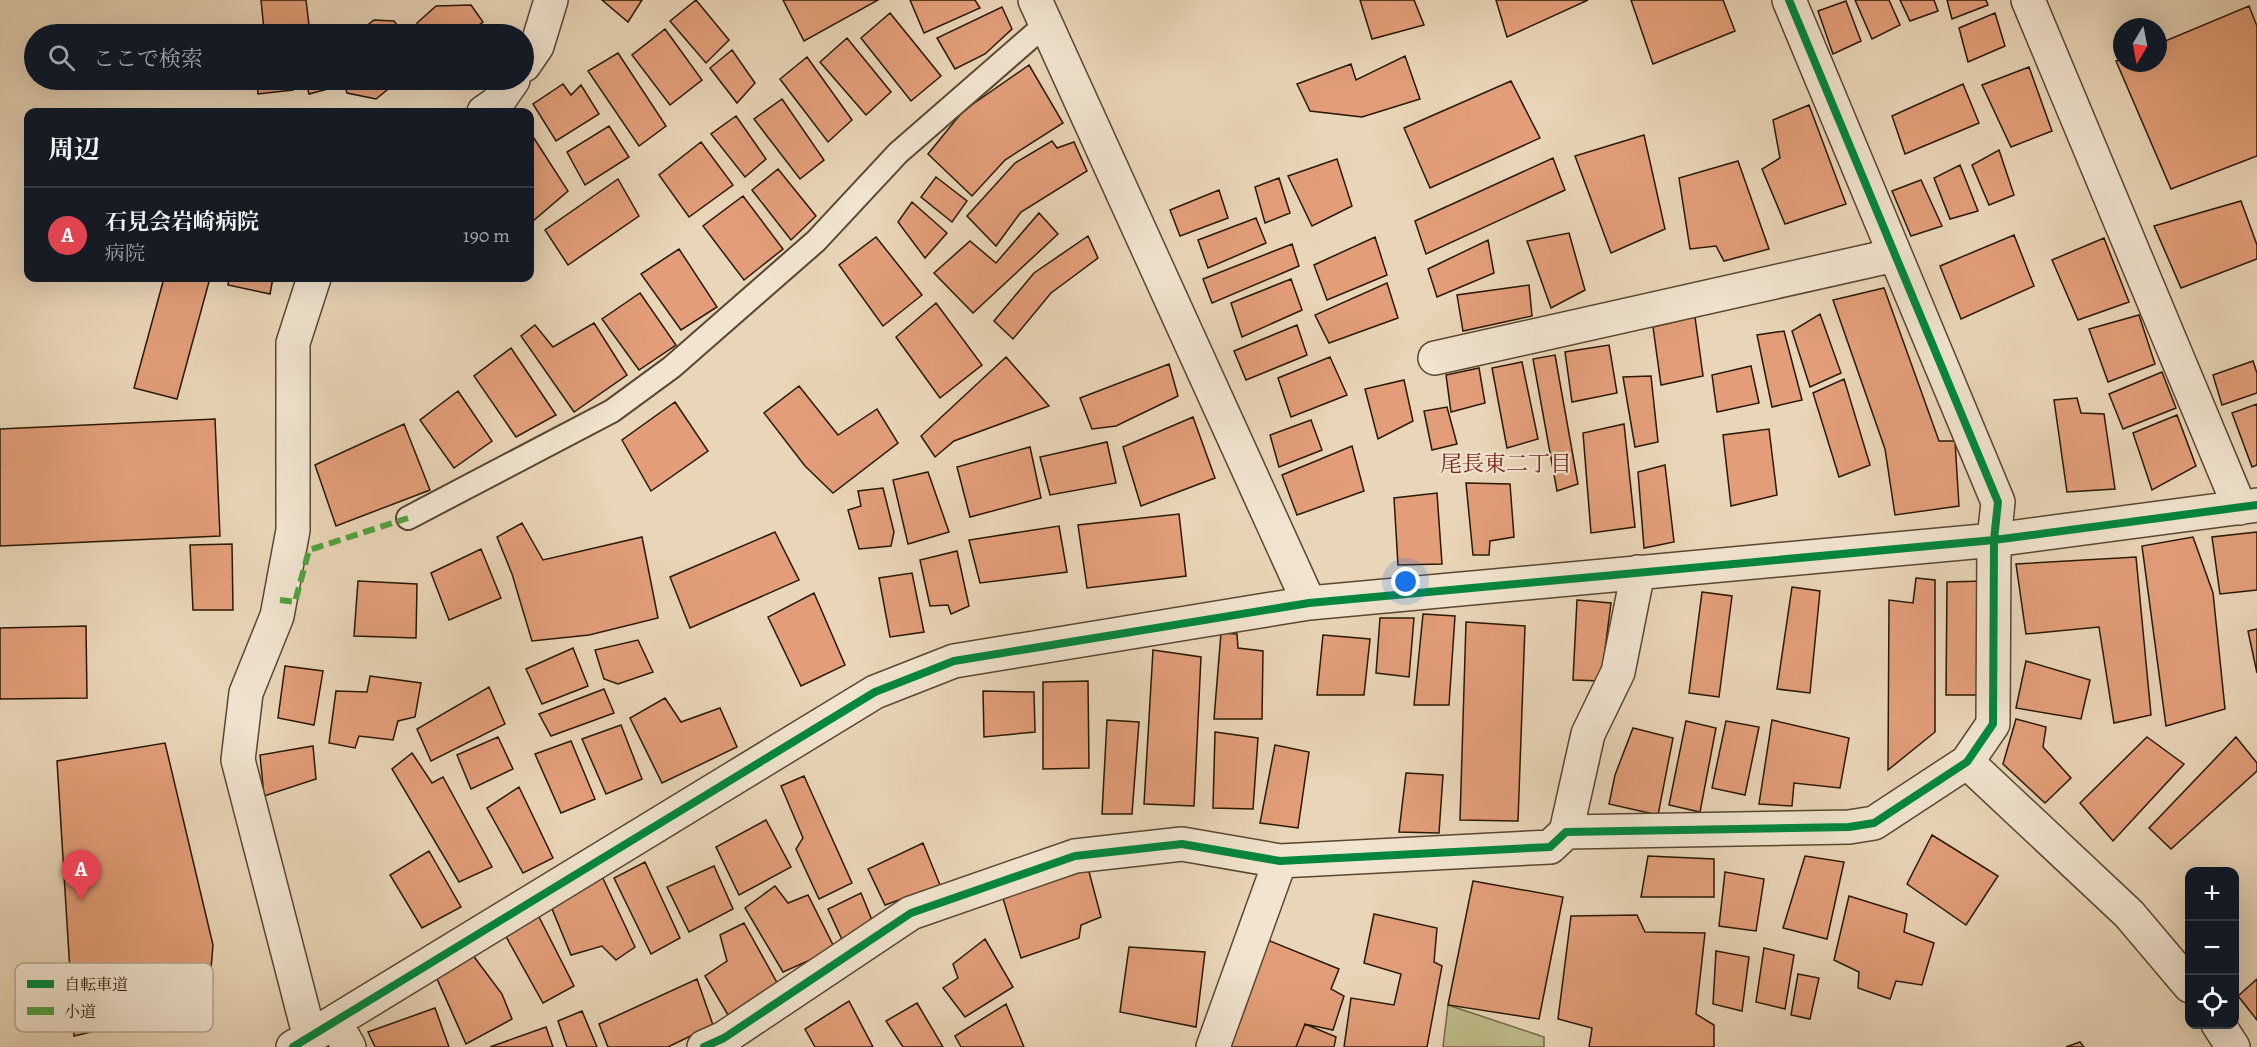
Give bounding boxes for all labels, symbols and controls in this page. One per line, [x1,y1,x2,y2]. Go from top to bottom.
north arrow [2113,18,2167,72]
search box [24,24,534,90]
icon: search [45,41,78,74]
text: ここで検索 [93,44,203,74]
text: 周辺 [48,132,100,167]
text: 石見会岩崎病院 [105,207,259,237]
text: A [61,222,74,249]
text: 190 m [463,222,510,249]
text: 病院 [105,240,145,267]
district label: 尾長東二丁目 [1440,449,1572,479]
your location [1391,567,1420,596]
pin: A [62,850,100,900]
map controls [2185,867,2239,1029]
button: + [2185,867,2239,921]
button: − [2185,921,2239,975]
legend [15,963,213,1032]
text: 自転車道 [64,974,128,996]
button: locate [2185,975,2239,1029]
text: 小道 [64,1001,96,1023]

